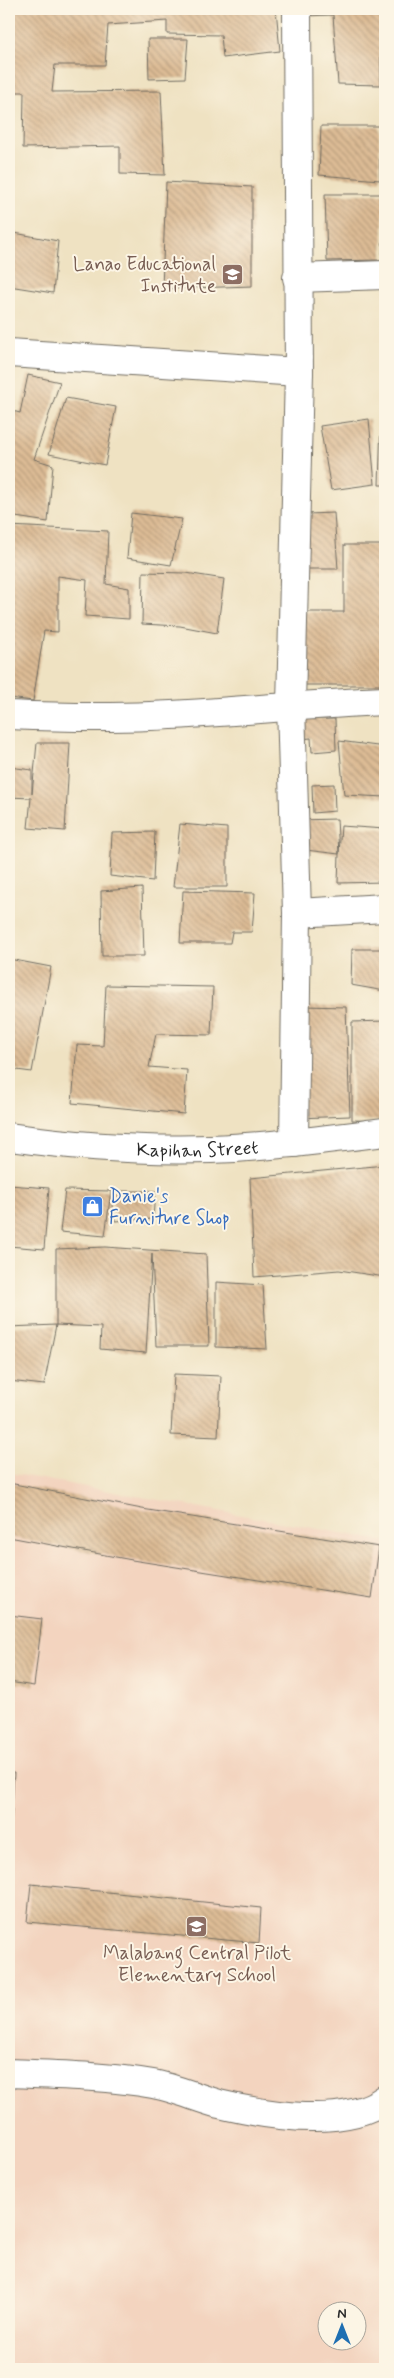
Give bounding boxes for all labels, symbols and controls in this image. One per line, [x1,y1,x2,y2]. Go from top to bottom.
place label: Lanao Educational Institute [73,252,216,299]
school or university icon: Lanao Educational Institute [220,262,244,286]
street label: Kapihan Street [136,1135,260,1163]
place label: Danie's Furniture Shop [109,1184,230,1231]
shop icon: Danie's Furniture Shop [81,1194,105,1218]
school or university icon: Malabang Central Pilot Elementary School [185,1914,209,1938]
place label: Malabang Central Pilot Elementary School [103,1941,291,1988]
north arrow [316,2300,366,2350]
text: N [337,2305,347,2323]

